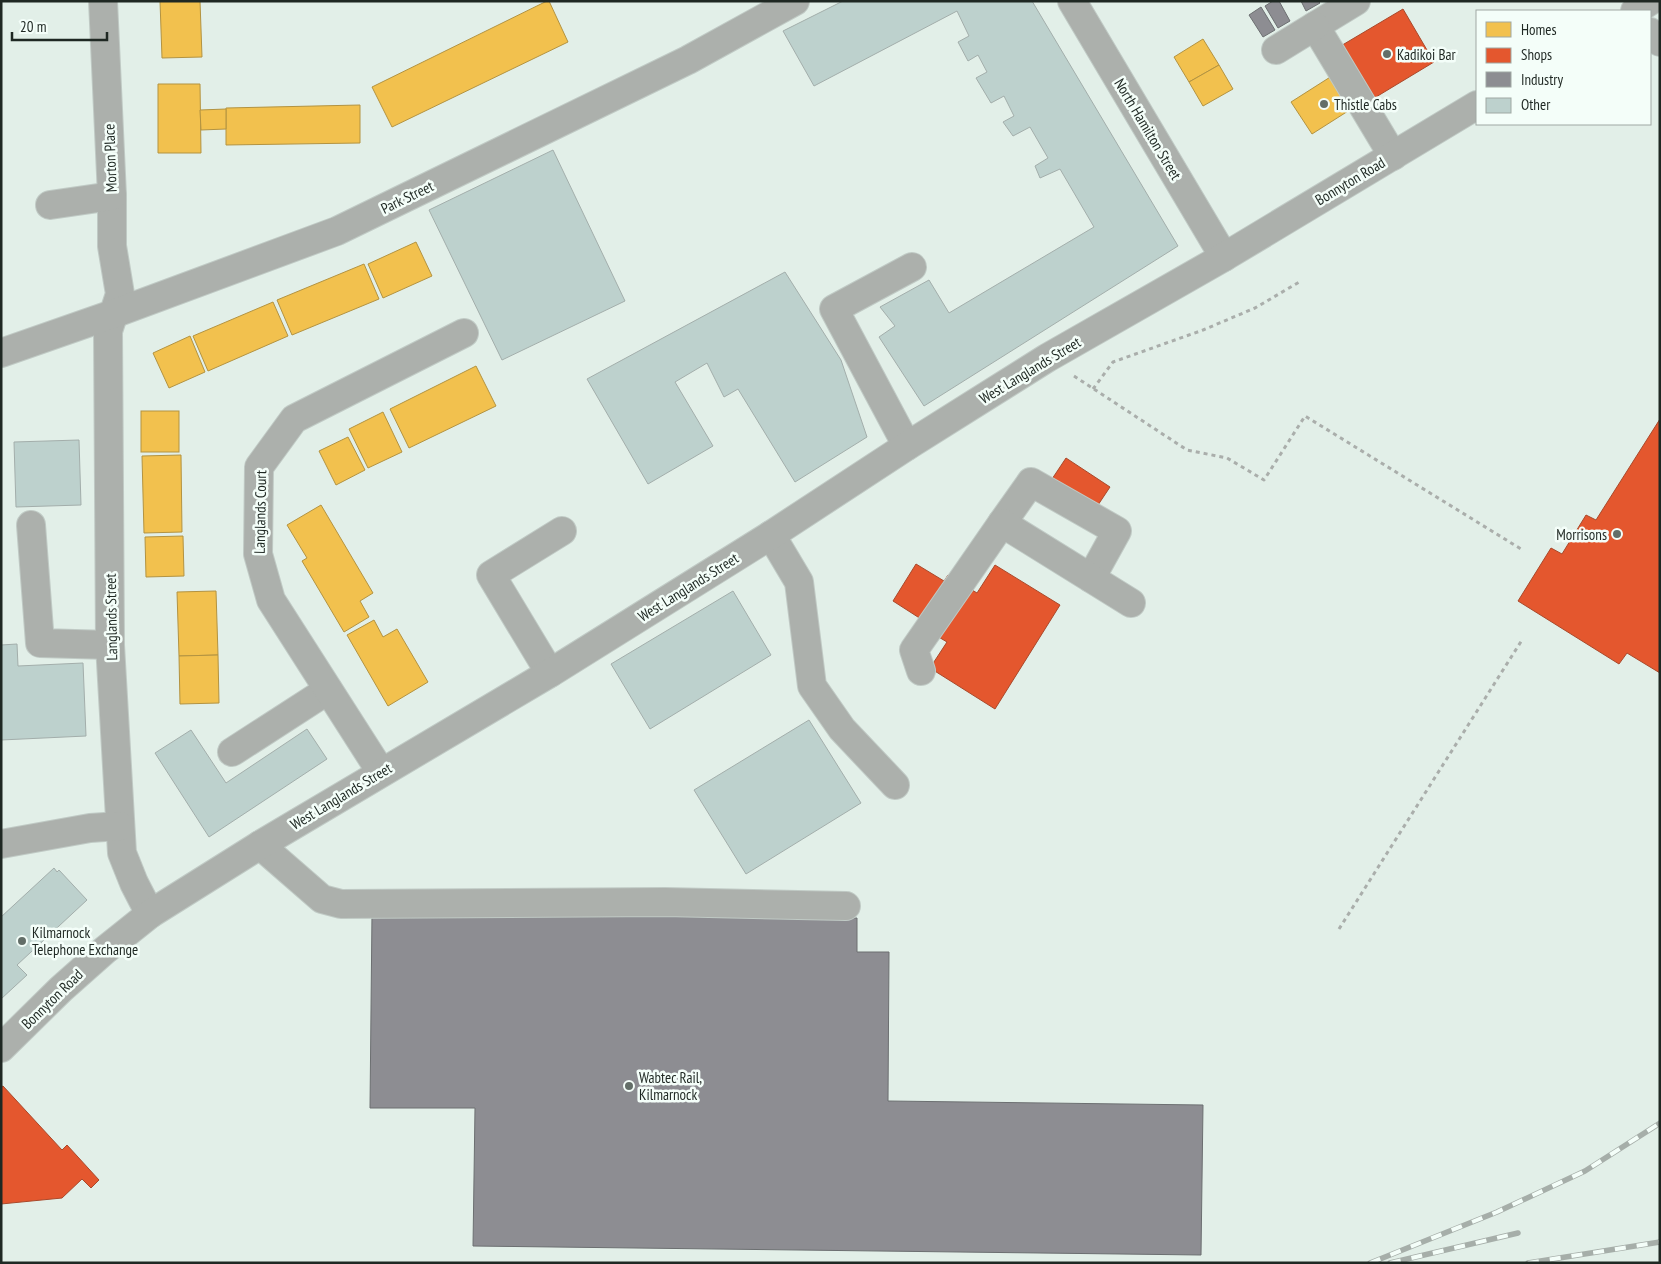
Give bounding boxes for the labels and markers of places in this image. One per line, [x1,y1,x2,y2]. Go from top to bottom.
place label: Kadikoi Bar [1397,45,1456,64]
marker: Kadikoi Bar [1381,48,1393,60]
place label: Thistle Cabs [1334,95,1397,114]
marker: Thistle Cabs [1318,98,1330,110]
place label: Morrisons [1556,525,1607,544]
marker: Morrisons [1611,528,1623,540]
place label: Kilmarnock Telephone Exchange [32,923,138,959]
marker: Kilmarnock Telephone Exchange [16,935,28,947]
place label: Wabtec Rail, Kilmarnock [639,1068,702,1104]
marker: Wabtec Rail, Kilmarnock [623,1080,635,1092]

